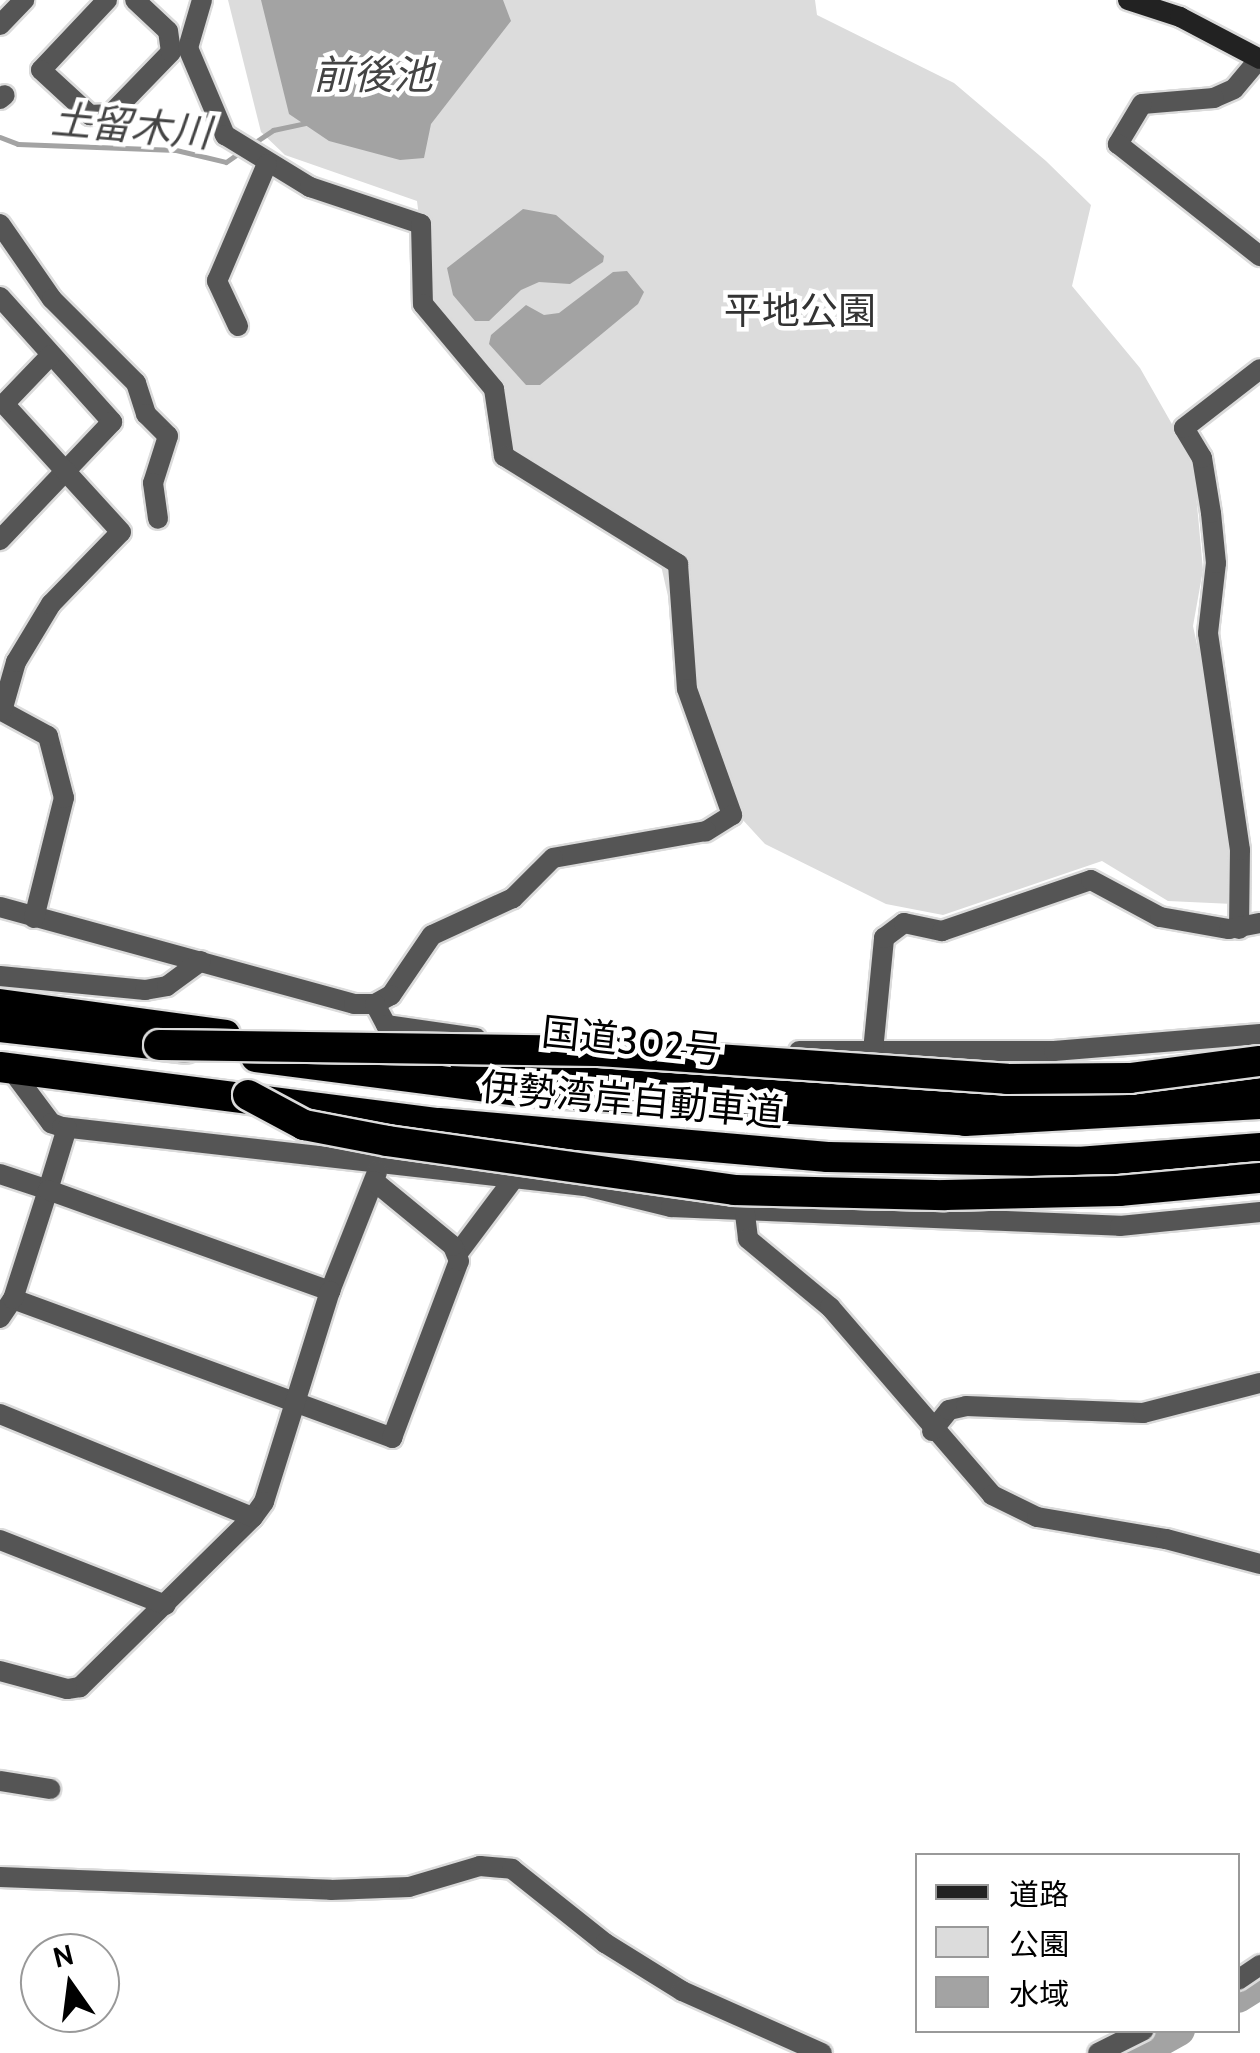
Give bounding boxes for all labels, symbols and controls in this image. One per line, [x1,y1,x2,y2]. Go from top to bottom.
water label: 前後池 [313,51,433,99]
water label: 土留木川 [49,95,213,157]
park label: 平地公園 [724,288,876,334]
street label: 国道302号 [540,1009,724,1073]
street label: 伊勢湾岸自動車道 [479,1064,785,1136]
legend [915,1853,1240,2033]
text: 道路 [1009,1876,1069,1913]
text: 公園 [1009,1926,1069,1963]
north arrow [20,1933,120,2033]
text: N [50,1937,77,1975]
text: 水域 [1009,1976,1069,2013]

